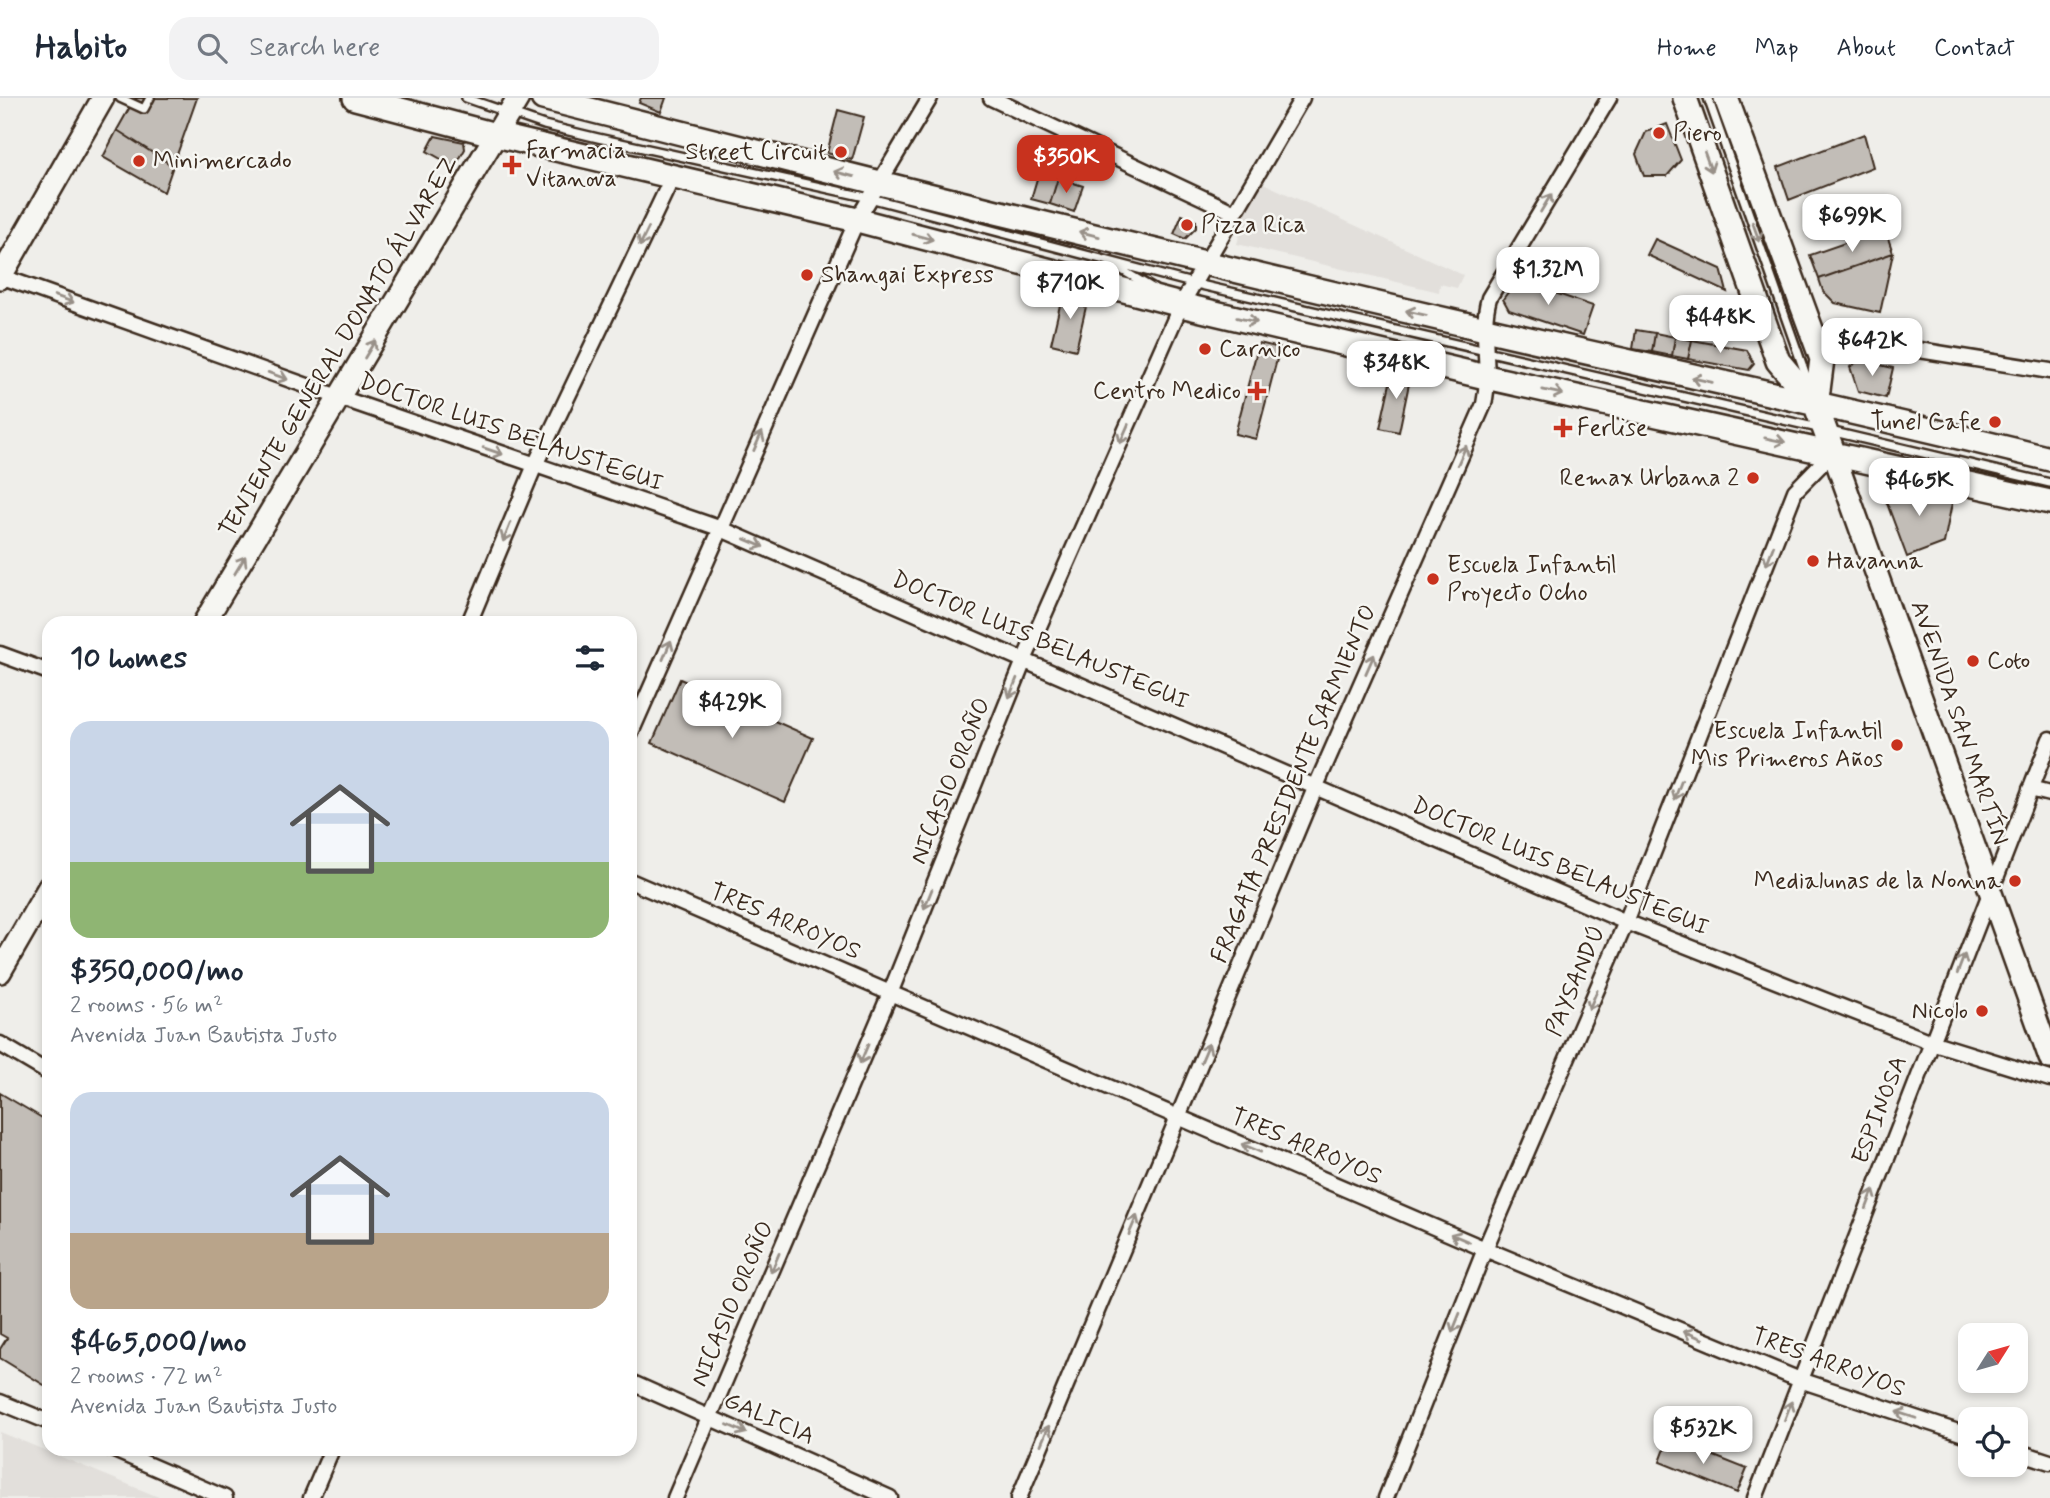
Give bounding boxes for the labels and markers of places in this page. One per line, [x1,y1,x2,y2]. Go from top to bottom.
place label: Piero [1673,118,1722,149]
marker: Piero [1651,125,1667,141]
place label: Farmacia Vitanova [526,136,626,195]
pin: $350K [1017,136,1115,195]
place label: Street Circuit [685,137,827,168]
marker: Street Circuit [833,144,849,160]
place label: Minimercado [153,146,292,177]
marker: Minimercado [131,153,147,169]
marker: Farmacia Vitanova [504,157,520,173]
pin: $699K [1803,194,1901,254]
place label: Pizza Rica [1201,210,1306,241]
marker: Pizza Rica [1179,217,1195,233]
pin: $1.32M [1491,248,1605,307]
place label: Shangai Express [821,260,994,291]
pin: $710K [1021,262,1119,321]
marker: Shangai Express [799,267,815,283]
pin: $448K [1671,296,1769,355]
pin: $642K [1823,318,1921,378]
place label: Carnico [1219,334,1300,365]
marker: Carnico [1197,341,1213,357]
pin: $348K [1347,342,1445,401]
place label: Centro Medico [1093,376,1241,407]
marker: Centro Medico [1247,381,1267,401]
place label: Tunel Cafe [1870,407,1981,438]
place label: Ferlise [1577,413,1648,444]
marker: Tunel Cafe [1987,414,2003,430]
marker: Ferlise [1555,420,1571,436]
pin: $465K [1870,458,1968,518]
place label: Remax Urbana 2 [1560,463,1739,494]
marker: Remax Urbana 2 [1745,470,1761,486]
place label: Havanna [1827,546,1923,577]
place label: Escuela Infantil Proyecto Ocho [1447,550,1617,609]
marker: Havanna [1805,553,1821,569]
marker: Escuela Infantil Proyecto Ocho [1425,571,1441,587]
place label: Coto [1987,646,2030,677]
marker: Coto [1965,653,1981,669]
pin: $429K [683,680,781,740]
place label: Escuela Infantil Mis Primeros Años [1691,716,1883,775]
marker: Escuela Infantil Mis Primeros Años [1889,737,1905,753]
place label: Medialunas de la Nonna [1754,866,2002,897]
marker: Medialunas de la Nonna [2007,873,2023,889]
place label: Nicolo [1912,996,1968,1027]
marker: Nicolo [1974,1003,1990,1019]
pin: $532K [1654,1406,1752,1466]

